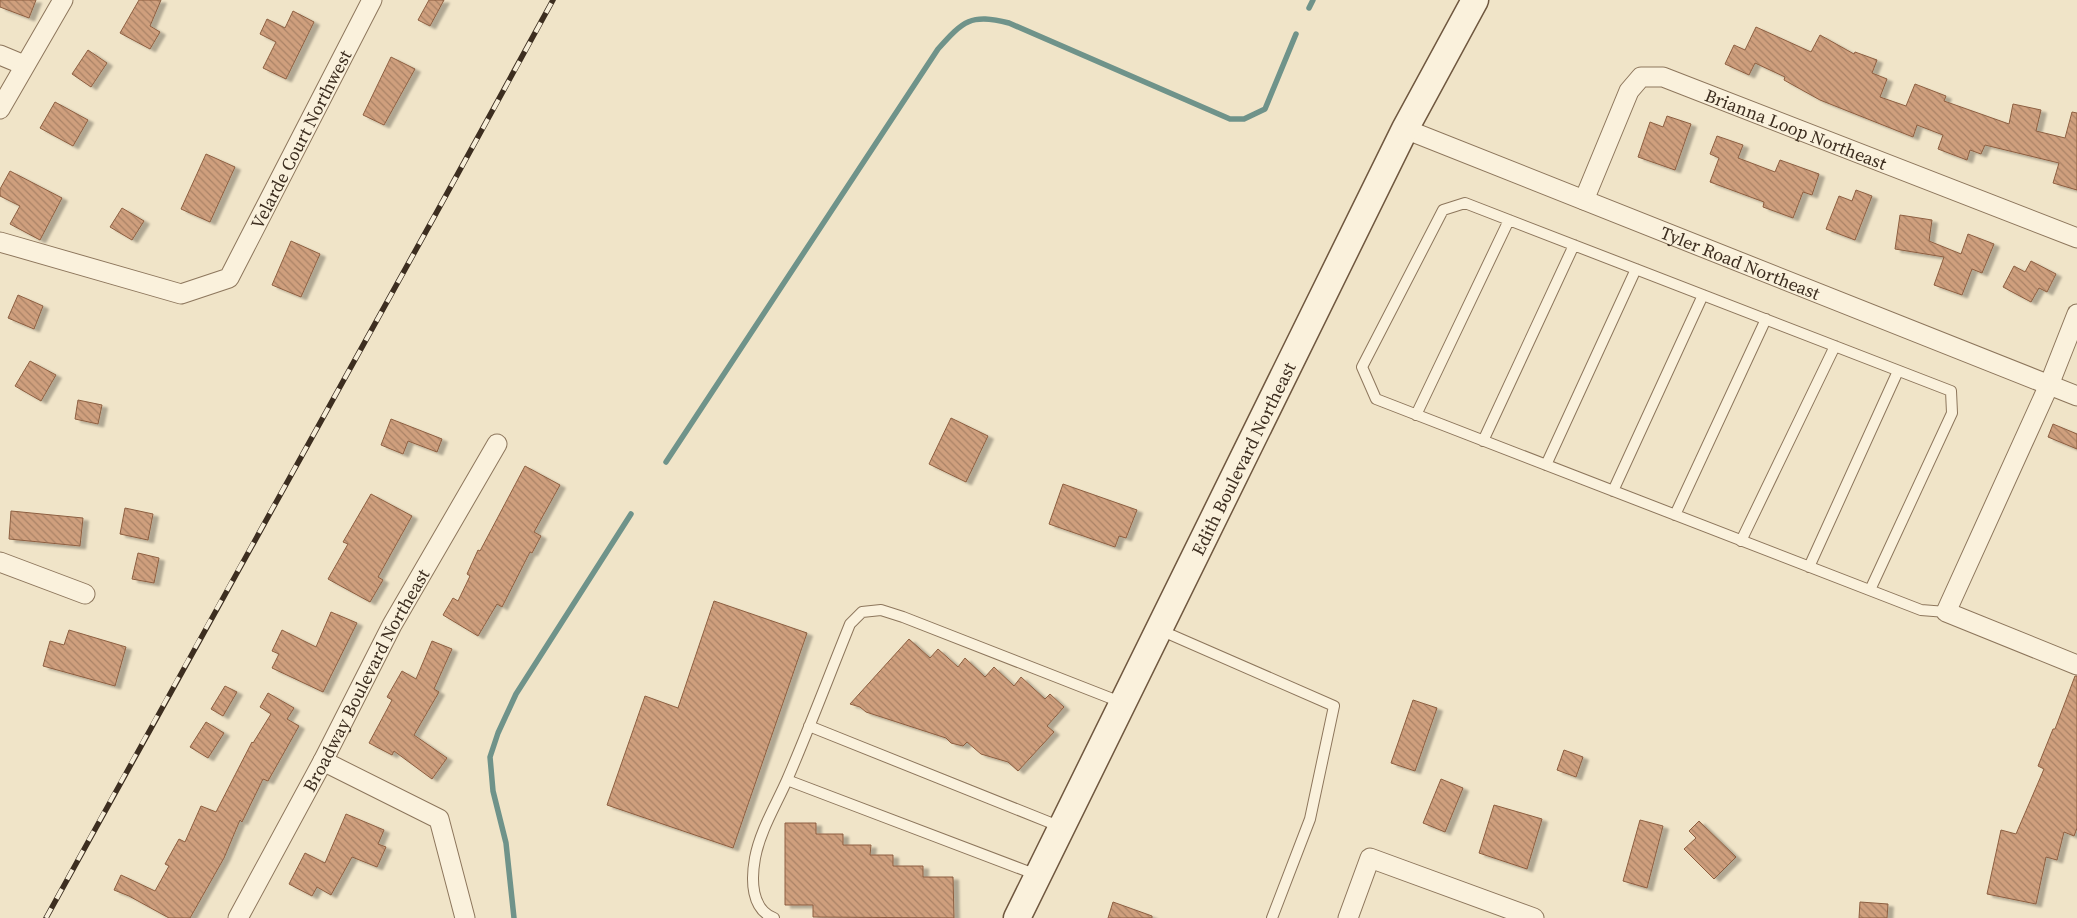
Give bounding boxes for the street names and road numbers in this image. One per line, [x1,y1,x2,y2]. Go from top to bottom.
street label: Velarde Court Northwest [244,45,357,233]
street label: Brianna Loop Northeast [1701,82,1891,175]
street label: Tyler Road Northeast [1657,219,1824,305]
street label: Edith Boulevard Northeast [1185,358,1301,559]
street label: Broadway Boulevard Northeast [296,564,435,796]

